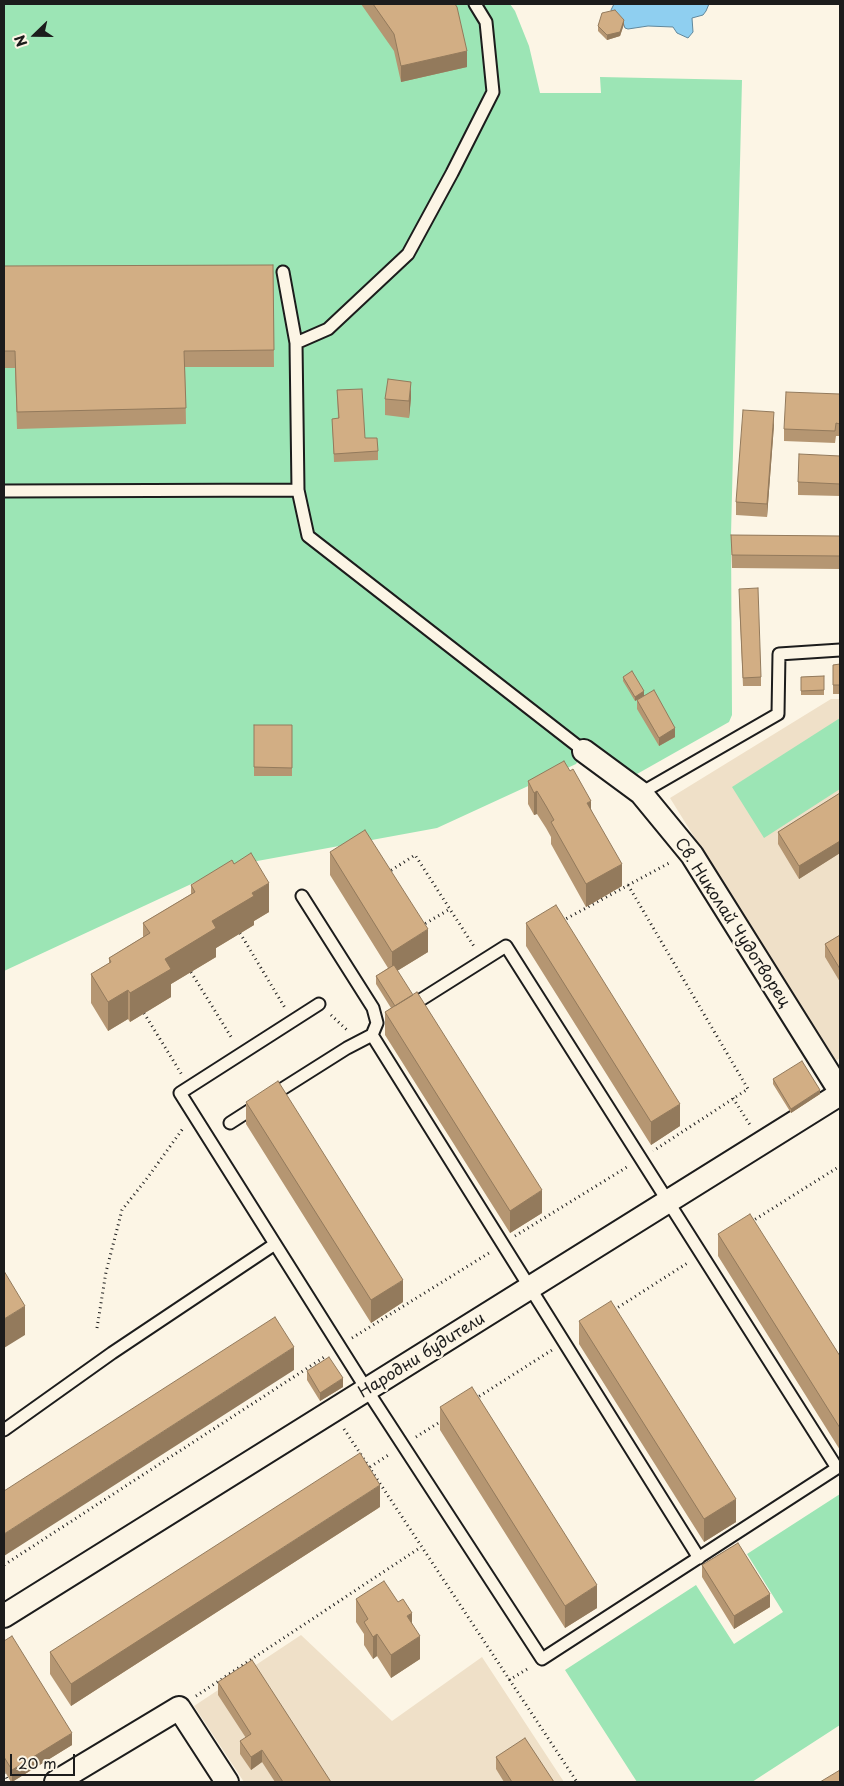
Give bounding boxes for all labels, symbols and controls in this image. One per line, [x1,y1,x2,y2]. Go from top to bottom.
north arrow [10,10,60,60]
text: N [9,32,32,50]
street label: Св. Николай Чудотворец [670,835,794,1011]
street label: Народни будители [355,1309,489,1403]
scale bar [12,1744,78,1776]
text: 20 m [18,1751,57,1774]

